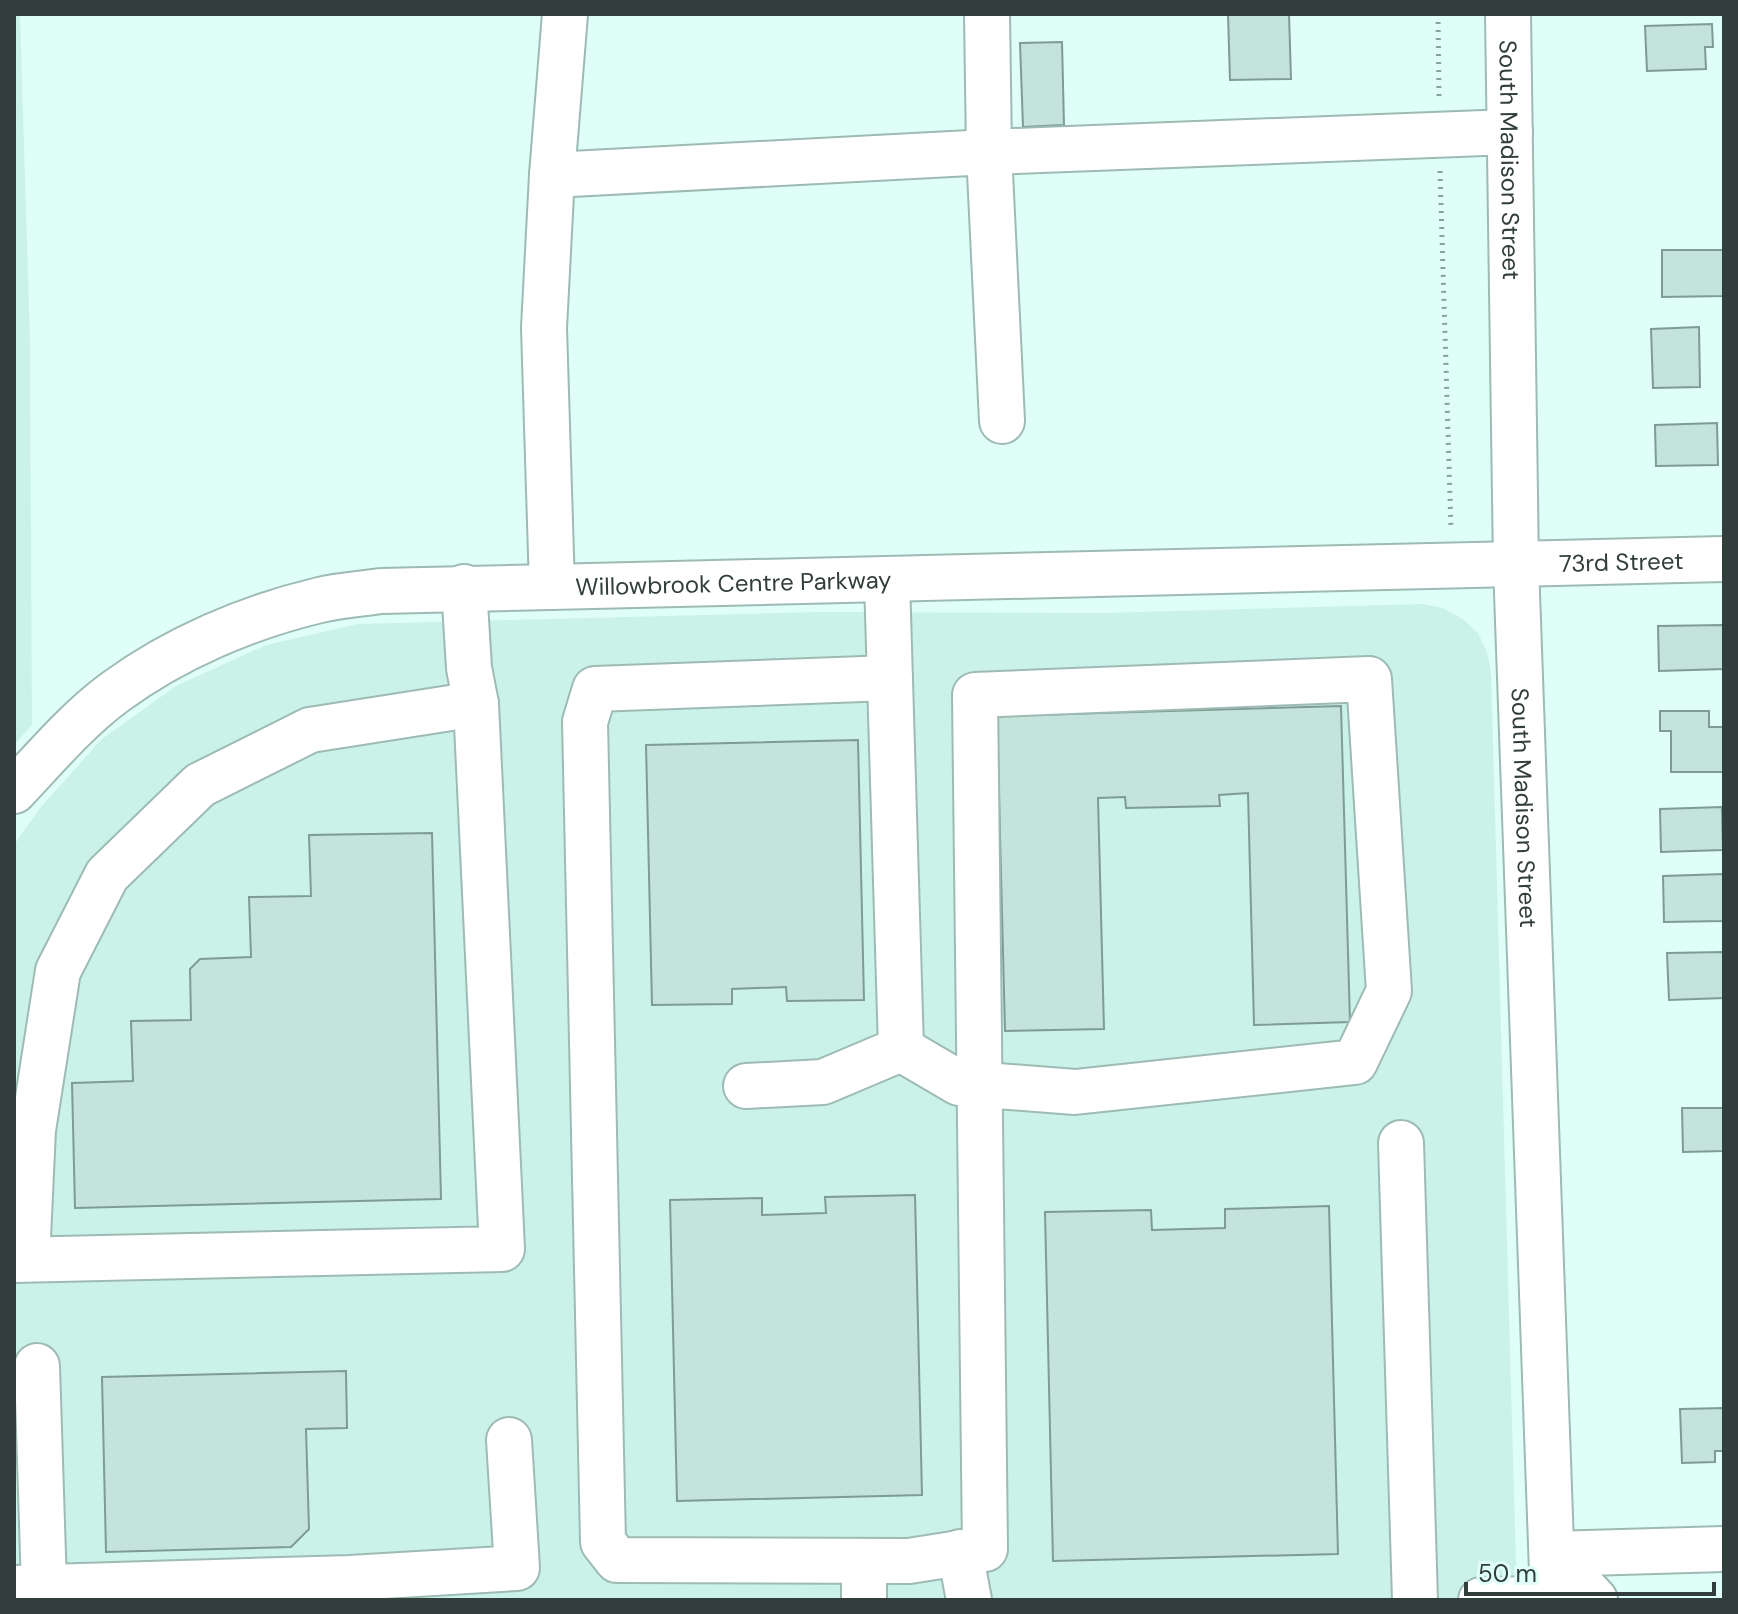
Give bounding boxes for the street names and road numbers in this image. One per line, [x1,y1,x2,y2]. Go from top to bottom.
street label: South Madison Street [1493,40,1527,280]
street label: 73rd Street [1559,544,1684,578]
street label: Willowbrook Centre Parkway [575,563,892,602]
street label: South Madison Street [1505,687,1544,928]

